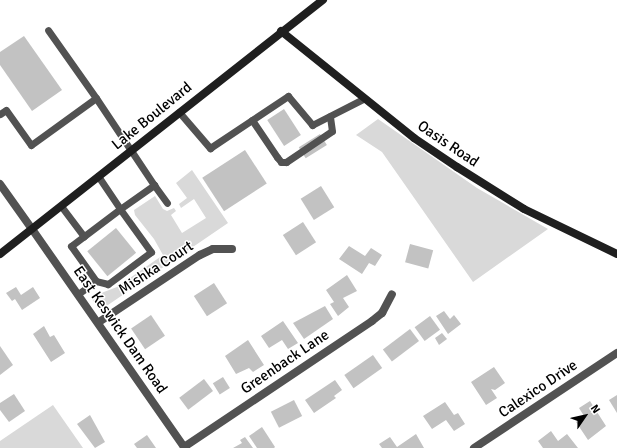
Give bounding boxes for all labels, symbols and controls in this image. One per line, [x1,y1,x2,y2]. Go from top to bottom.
street label: Lake Boulevard [108,78,196,154]
street label: Oasis Road [414,117,482,171]
street label: Mishka Court [115,237,197,299]
street label: East Keswick Dam Road [69,263,171,397]
street label: Greenback Lane [238,326,332,398]
street label: Calexico Drive [495,356,581,422]
north arrow [565,396,605,436]
text: N [588,402,603,416]

